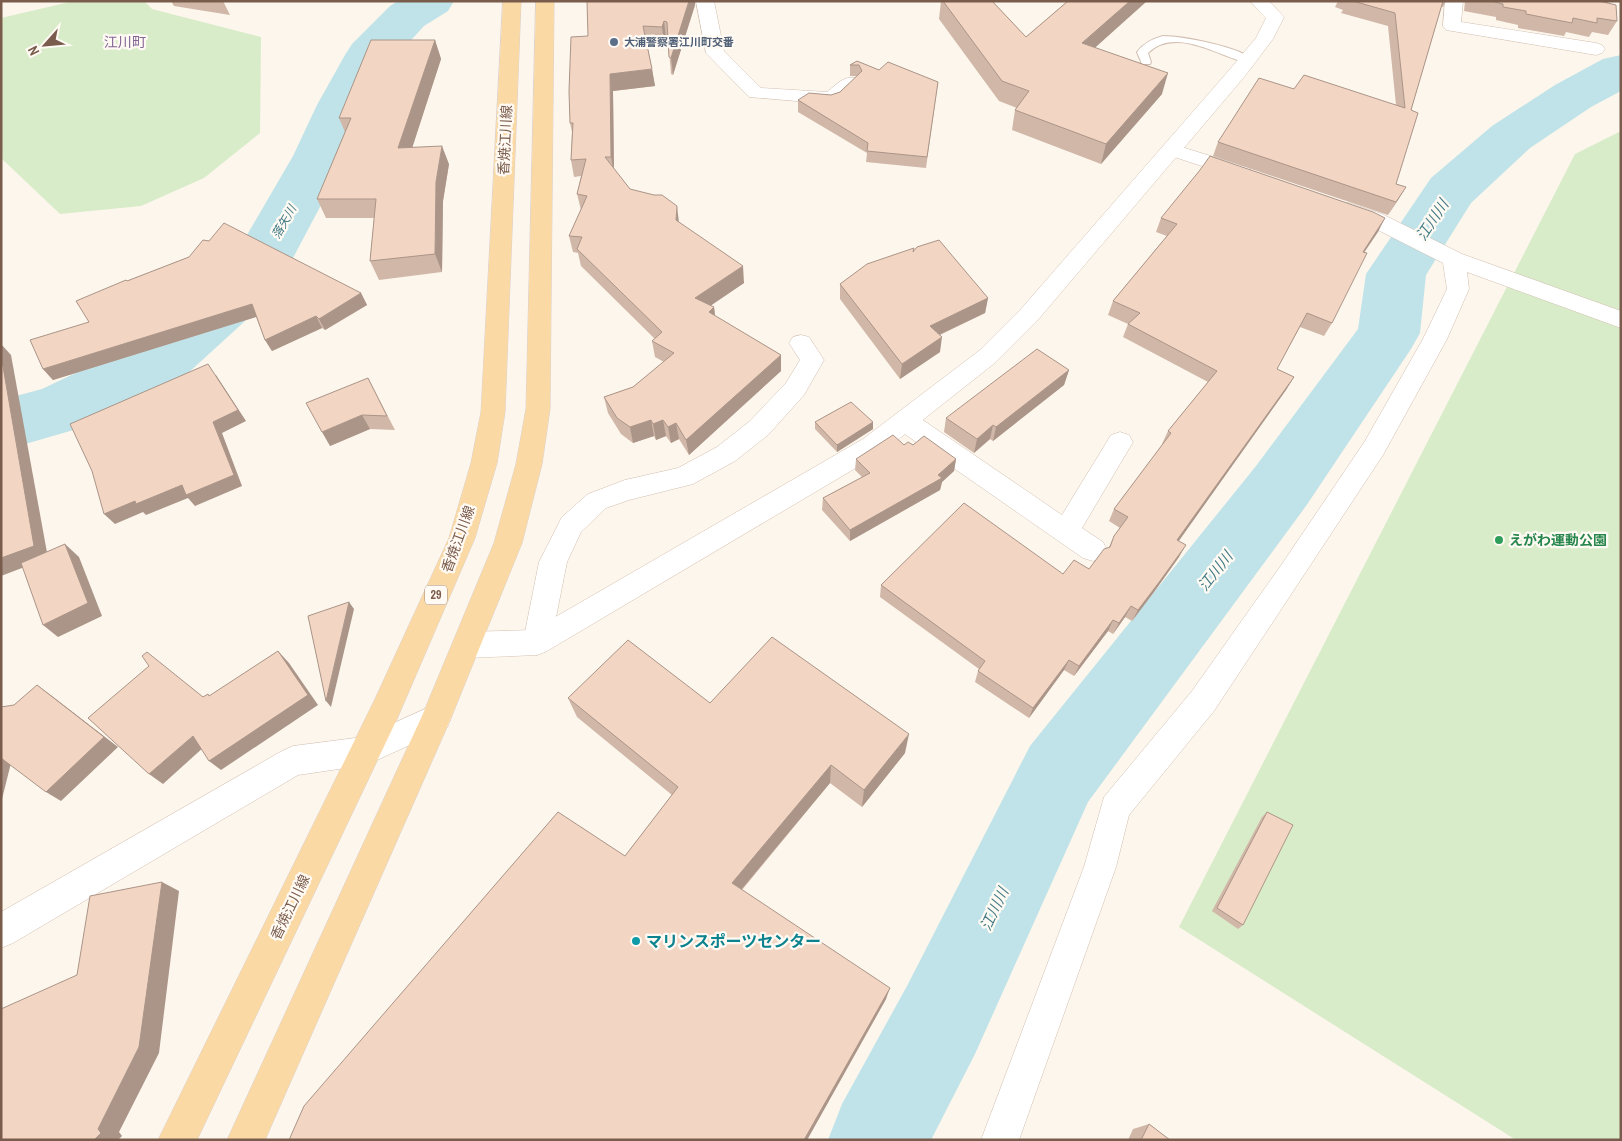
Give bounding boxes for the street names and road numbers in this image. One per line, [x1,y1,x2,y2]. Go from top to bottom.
street label: 香焼江川線 [494,105,516,175]
street label: 香焼江川線 [438,503,478,575]
road number: 29 [425,586,447,604]
street label: 香焼江川線 [267,872,313,942]

